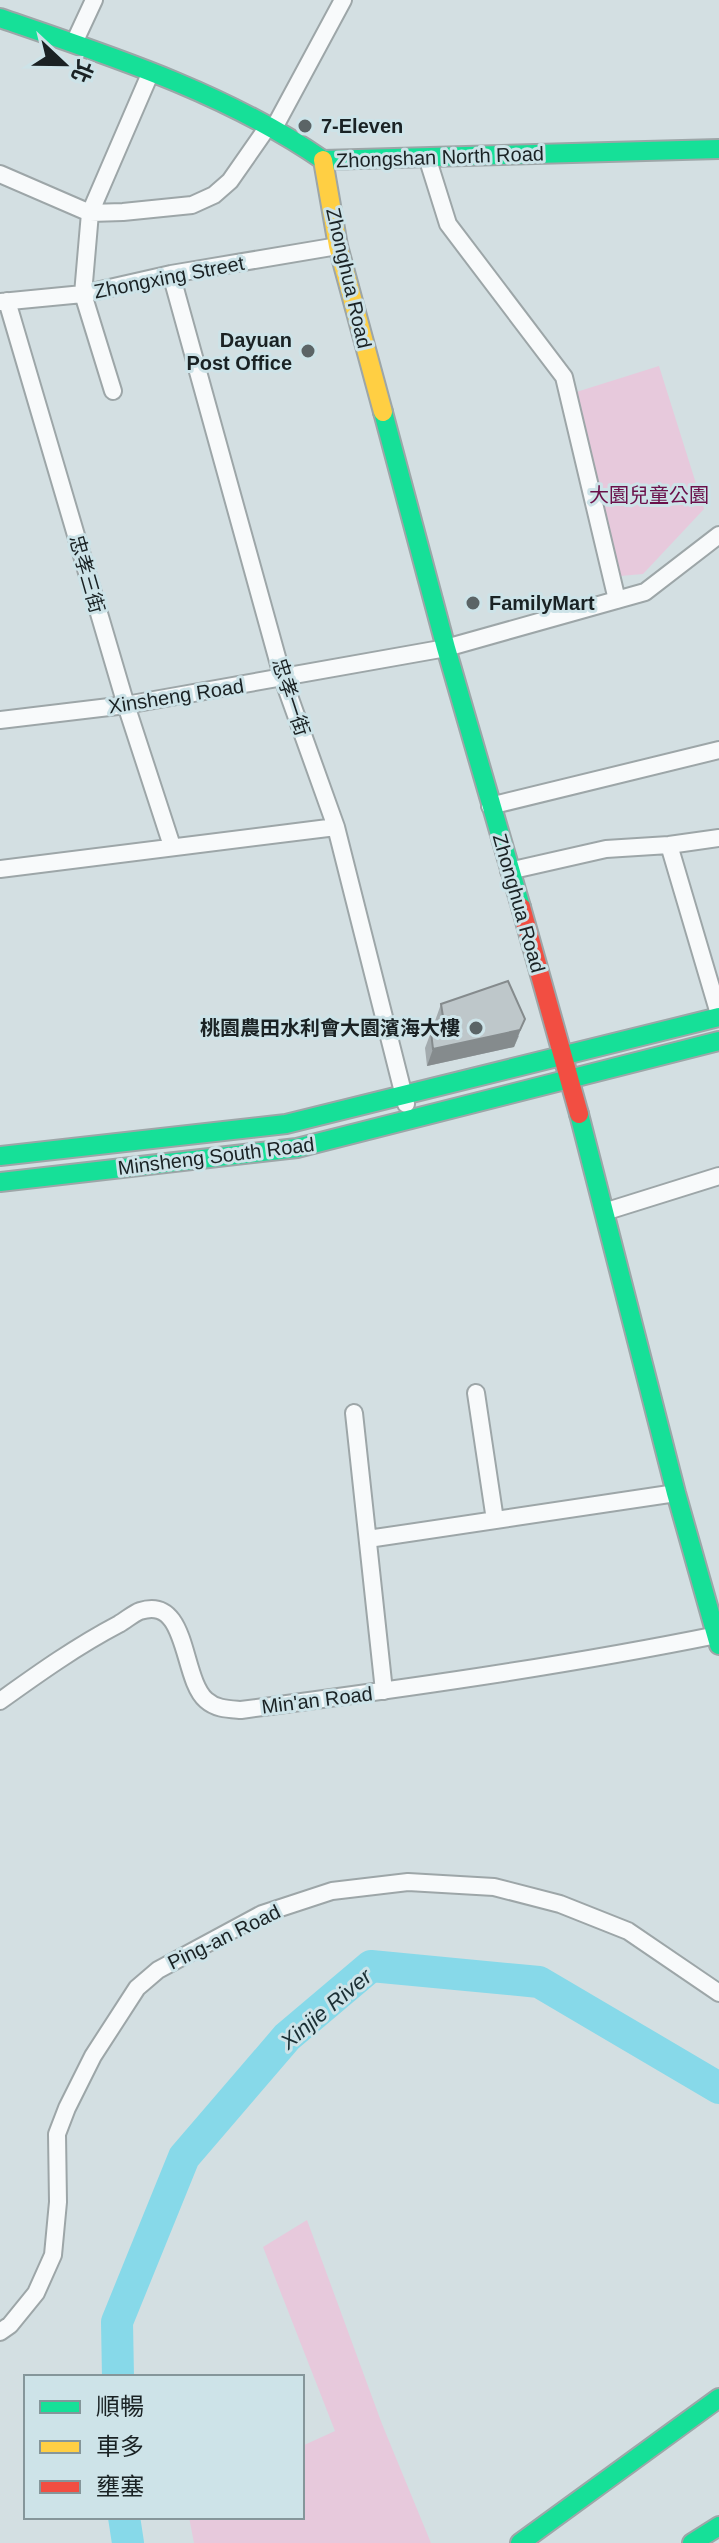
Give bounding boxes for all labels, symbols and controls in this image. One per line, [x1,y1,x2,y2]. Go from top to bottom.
north arrow [24,24,104,104]
text: 北 [66,56,98,86]
place label: 7-Eleven [321,115,403,137]
marker: 7-Eleven [296,117,314,135]
street label: Zhongshan North Road [336,142,544,172]
street label: Zhonghua Road [322,206,376,350]
street label: Zhongxing Street [92,252,246,302]
place label: Dayuan Post Office [186,329,292,374]
marker: Dayuan Post Office [299,342,317,360]
park label: 大園兒童公園 [589,484,709,506]
street label: 忠孝三街 [65,533,109,615]
place label: FamilyMart [489,592,595,614]
marker: FamilyMart [464,594,482,612]
street label: 忠孝一街 [268,656,314,738]
street label: Xinsheng Road [107,674,245,718]
street label: Zhonghua Road [489,831,549,975]
place label: 桃園農田水利會大園濱海大樓 [200,1017,460,1039]
marker: 桃園農田水利會大園濱海大樓 [467,1019,485,1037]
street label: Minsheng South Road [116,1133,316,1179]
street label: Min'an Road [260,1682,374,1718]
street label: Ping-an Road [164,1900,284,1974]
water label: Xinjie River [275,1963,378,2055]
legend [24,2375,304,2519]
text: 順暢 [96,2393,144,2420]
text: 車多 [96,2433,144,2460]
text: 壅塞 [96,2473,144,2500]

